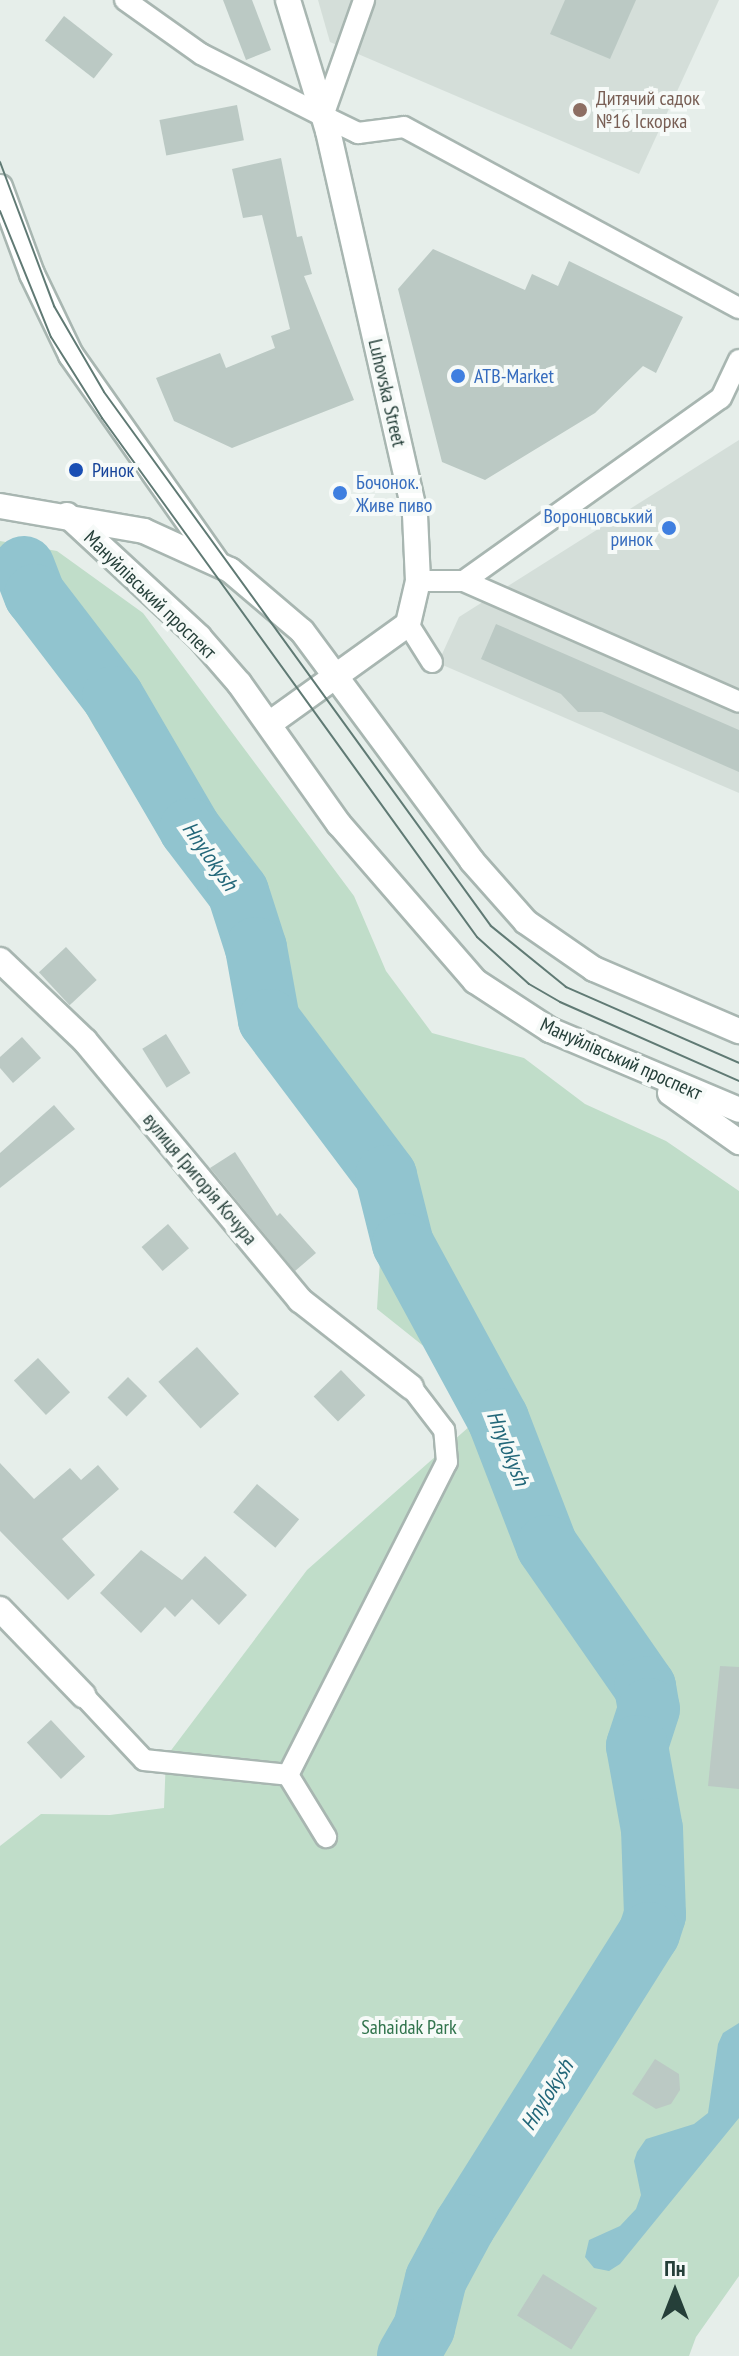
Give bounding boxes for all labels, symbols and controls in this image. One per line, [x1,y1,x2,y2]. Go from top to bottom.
place label: Дитячий садок №16 Іскорка [596,86,700,133]
marker: Дитячий садок №16 Іскорка [571,101,589,119]
street label: Luhovska Street [363,337,411,449]
place label: ATB-Market [474,364,554,388]
marker: ATB-Market [449,367,467,385]
place label: Ринок [92,458,134,482]
marker: Ринок [67,461,85,479]
place label: Бочонок. Живе пиво [356,470,432,517]
marker: Бочонок. Живе пиво [331,484,349,502]
place label: Воронцовський ринок [543,504,653,551]
marker: Воронцовський ринок [660,519,678,537]
street label: Мануйлівський проспект [79,526,221,664]
water label: Hnylokysh [177,816,243,896]
street label: Мануйлівський проспект [536,1013,706,1105]
street label: вулиця Григорія Кочура [138,1108,262,1250]
water label: Hnylokysh [481,1407,535,1489]
park label: Sahaidak Park [361,2015,457,2039]
water label: Hnylokysh [515,2055,579,2135]
north arrow [635,2252,715,2332]
text: Пн [664,2254,686,2282]

